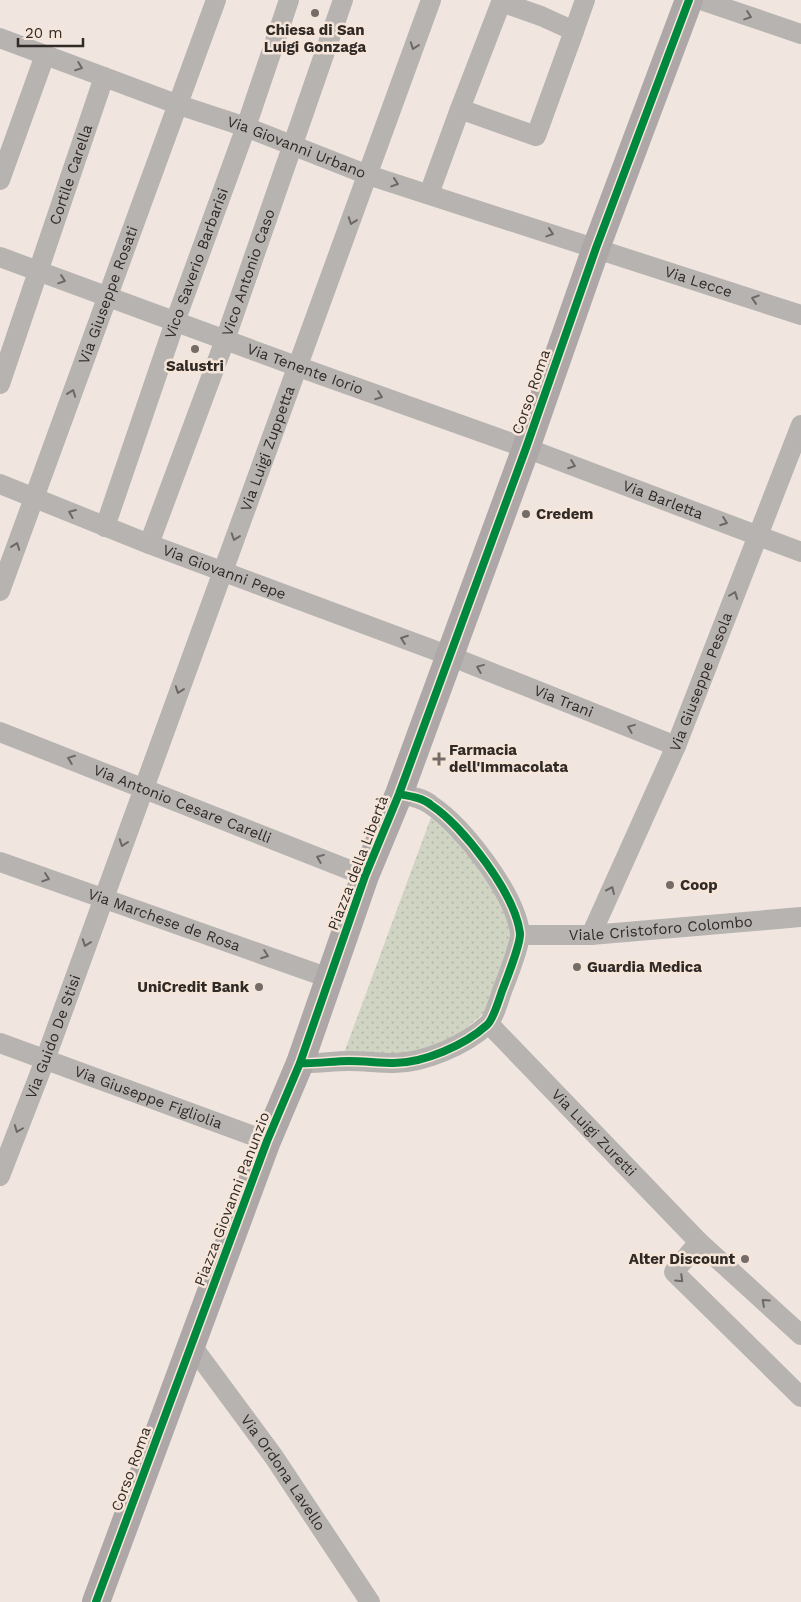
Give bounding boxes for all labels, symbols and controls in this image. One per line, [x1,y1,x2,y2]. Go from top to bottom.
marker: Chiesa di San Luigi Gonzaga [309,7,321,19]
one-way arrow [743,10,751,20]
scale bar [18,15,82,47]
place label: Chiesa di San Luigi Gonzaga [264,21,367,56]
text: 20 m [25,24,63,42]
one-way arrow [410,41,420,50]
one-way arrow [74,62,82,72]
street label: Via Giovanni Urbano [225,112,369,182]
street label: Cortile Carella [46,122,96,227]
one-way arrow [391,178,399,188]
street label: Vico Saverio Barbarisi [161,186,232,341]
street label: Vico Antonio Caso [218,207,279,339]
one-way arrow [347,216,357,224]
street label: Via Giuseppe Rosati [75,224,142,367]
one-way arrow [546,227,554,237]
street label: Via Lecce [662,263,734,301]
one-way arrow [57,274,66,284]
one-way arrow [751,295,759,305]
street label: Via Tenente Iorio [244,340,366,398]
marker: Salustri [189,343,201,355]
street label: Corso Roma [508,347,554,437]
place label: Salustri [166,357,224,375]
street label: Via Luigi Zuppetta [237,383,299,514]
one-way arrow [66,389,76,398]
one-way arrow [374,390,383,400]
one-way arrow [567,459,575,469]
street label: Via Barletta [620,476,706,523]
place label: Credem [536,505,593,523]
marker: Credem [520,508,532,520]
one-way arrow [68,509,77,520]
one-way arrow [719,516,728,526]
one-way arrow [231,533,241,541]
street label: Via Giovanni Pepe [160,541,289,603]
one-way arrow [10,542,20,550]
one-way arrow [729,592,739,600]
street label: Via Giuseppe Pesola [666,609,736,754]
one-way arrow [400,635,409,645]
one-way arrow [476,664,485,674]
street label: Via Trani [531,681,596,721]
one-way arrow [175,685,185,694]
one-way arrow [627,724,636,735]
place label: Farmacia dell'Immacolata [449,741,568,776]
marker: Farmacia dell'Immacolata [433,753,445,765]
one-way arrow [67,755,76,765]
street label: Via Antonio Cesare Carelli [91,761,274,847]
street label: Piazza della Libertà [324,793,392,933]
one-way arrow [119,838,129,846]
one-way arrow [316,853,325,864]
one-way arrow [41,872,50,882]
place label: Coop [680,876,718,894]
marker: Coop [664,879,676,891]
street label: Via Marchese de Rosa [85,885,243,955]
one-way arrow [605,887,615,896]
street label: Viale Cristoforo Colombo [569,912,753,944]
one-way arrow [82,939,92,947]
one-way arrow [261,949,269,959]
place label: Guardia Medica [587,958,702,976]
marker: Guardia Medica [571,961,583,973]
street label: Via Guido De Stisi [22,972,84,1101]
place label: UniCredit Bank [137,978,250,996]
marker: UniCredit Bank [253,981,265,993]
street label: Via Giuseppe Figliolia [72,1062,225,1133]
street label: Via Luigi Zuretti [548,1085,640,1180]
street label: Piazza Giovanni Panunzio [190,1109,274,1289]
one-way arrow [14,1124,24,1133]
place label: Alter Discount [629,1250,735,1268]
marker: Alter Discount [739,1253,751,1265]
one-way arrow [675,1273,684,1282]
one-way arrow [762,1299,771,1308]
street label: Via Ordona Lavello [237,1411,329,1534]
street label: Corso Roma [107,1424,155,1514]

